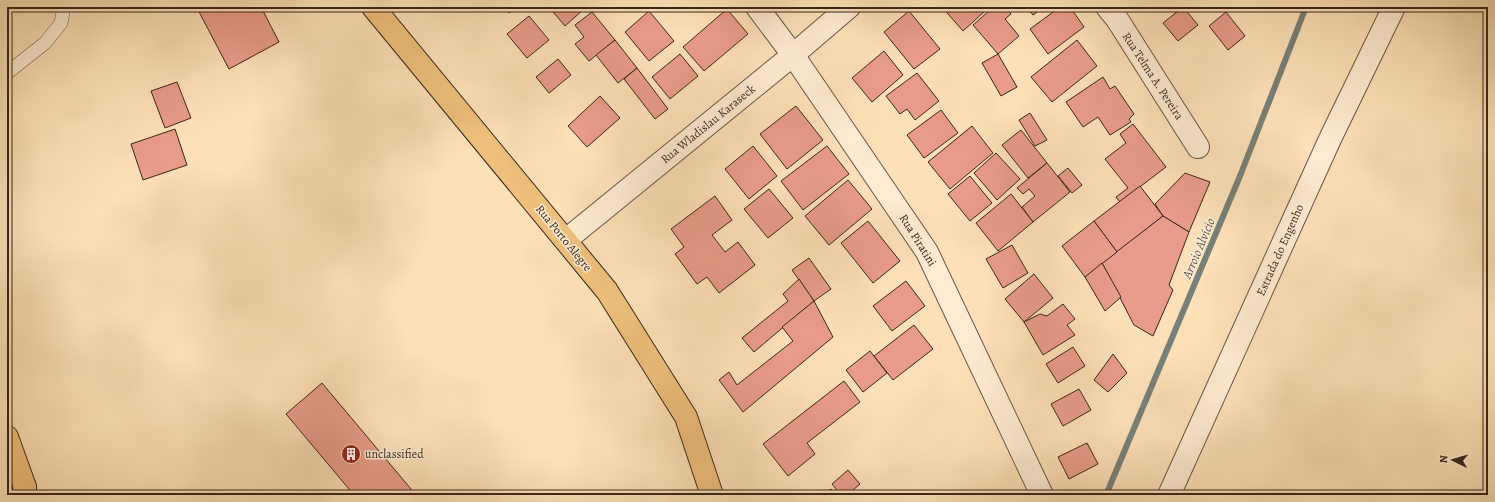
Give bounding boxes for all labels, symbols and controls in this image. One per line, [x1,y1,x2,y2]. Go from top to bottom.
street label: Rua Telma A. Pereira [1119,29,1187,123]
street label: Rua Wladislau Karaseck [657,81,759,167]
street label: Rua Porto Alegre [532,201,596,275]
street label: Estrada do Engenho [1253,202,1307,298]
street label: Rua Piratini [896,211,940,269]
water label: Arroio Alvício [1178,215,1219,282]
north arrow [1433,440,1473,480]
building icon: unclassified [340,443,362,465]
place label: unclassified [365,446,424,462]
text: N [1436,455,1451,464]

